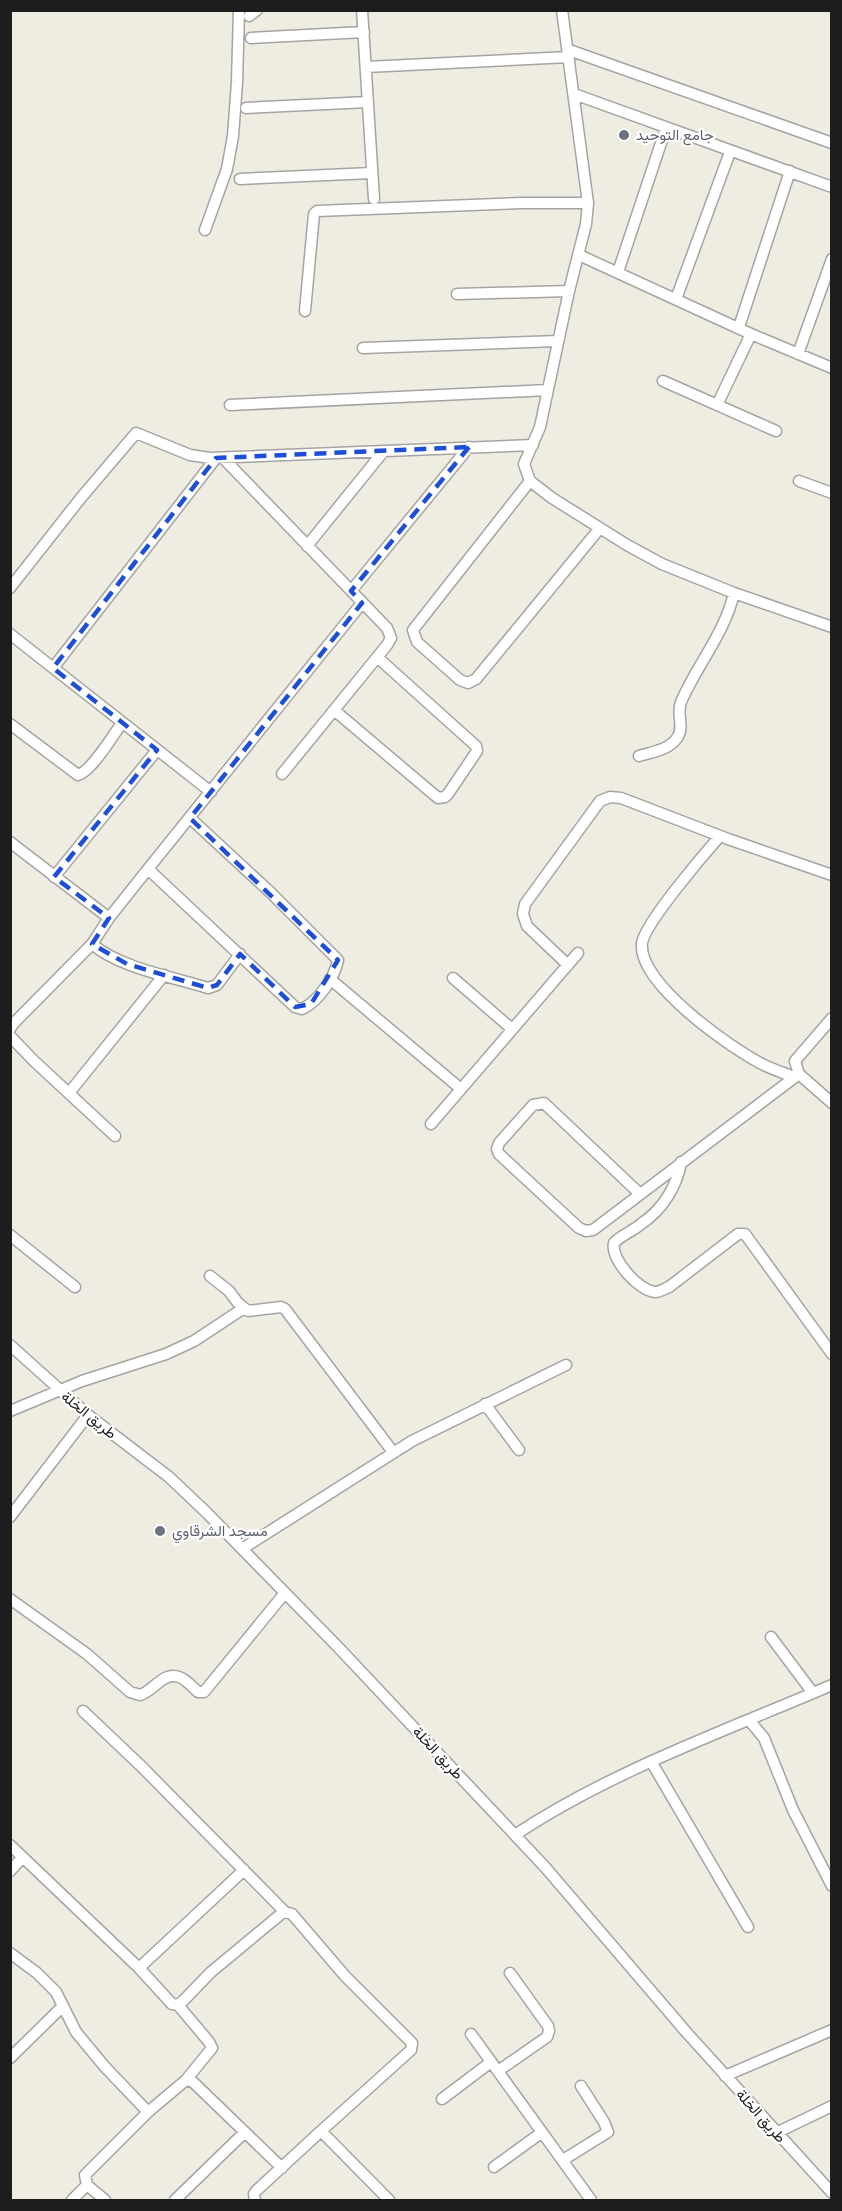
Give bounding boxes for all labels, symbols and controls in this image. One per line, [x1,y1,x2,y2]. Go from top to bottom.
place label: جامع التوحيد [636,125,714,146]
marker: جامع التوحيد [617,128,631,142]
street label: طريق الخلة [57,1386,121,1444]
place label: مسجد الشرقاوي [172,1521,268,1544]
marker: مسجد الشرقاوي [153,1524,167,1538]
street label: طريق الخلة [408,1722,468,1784]
street label: طريق الخلة [732,2085,791,2147]

